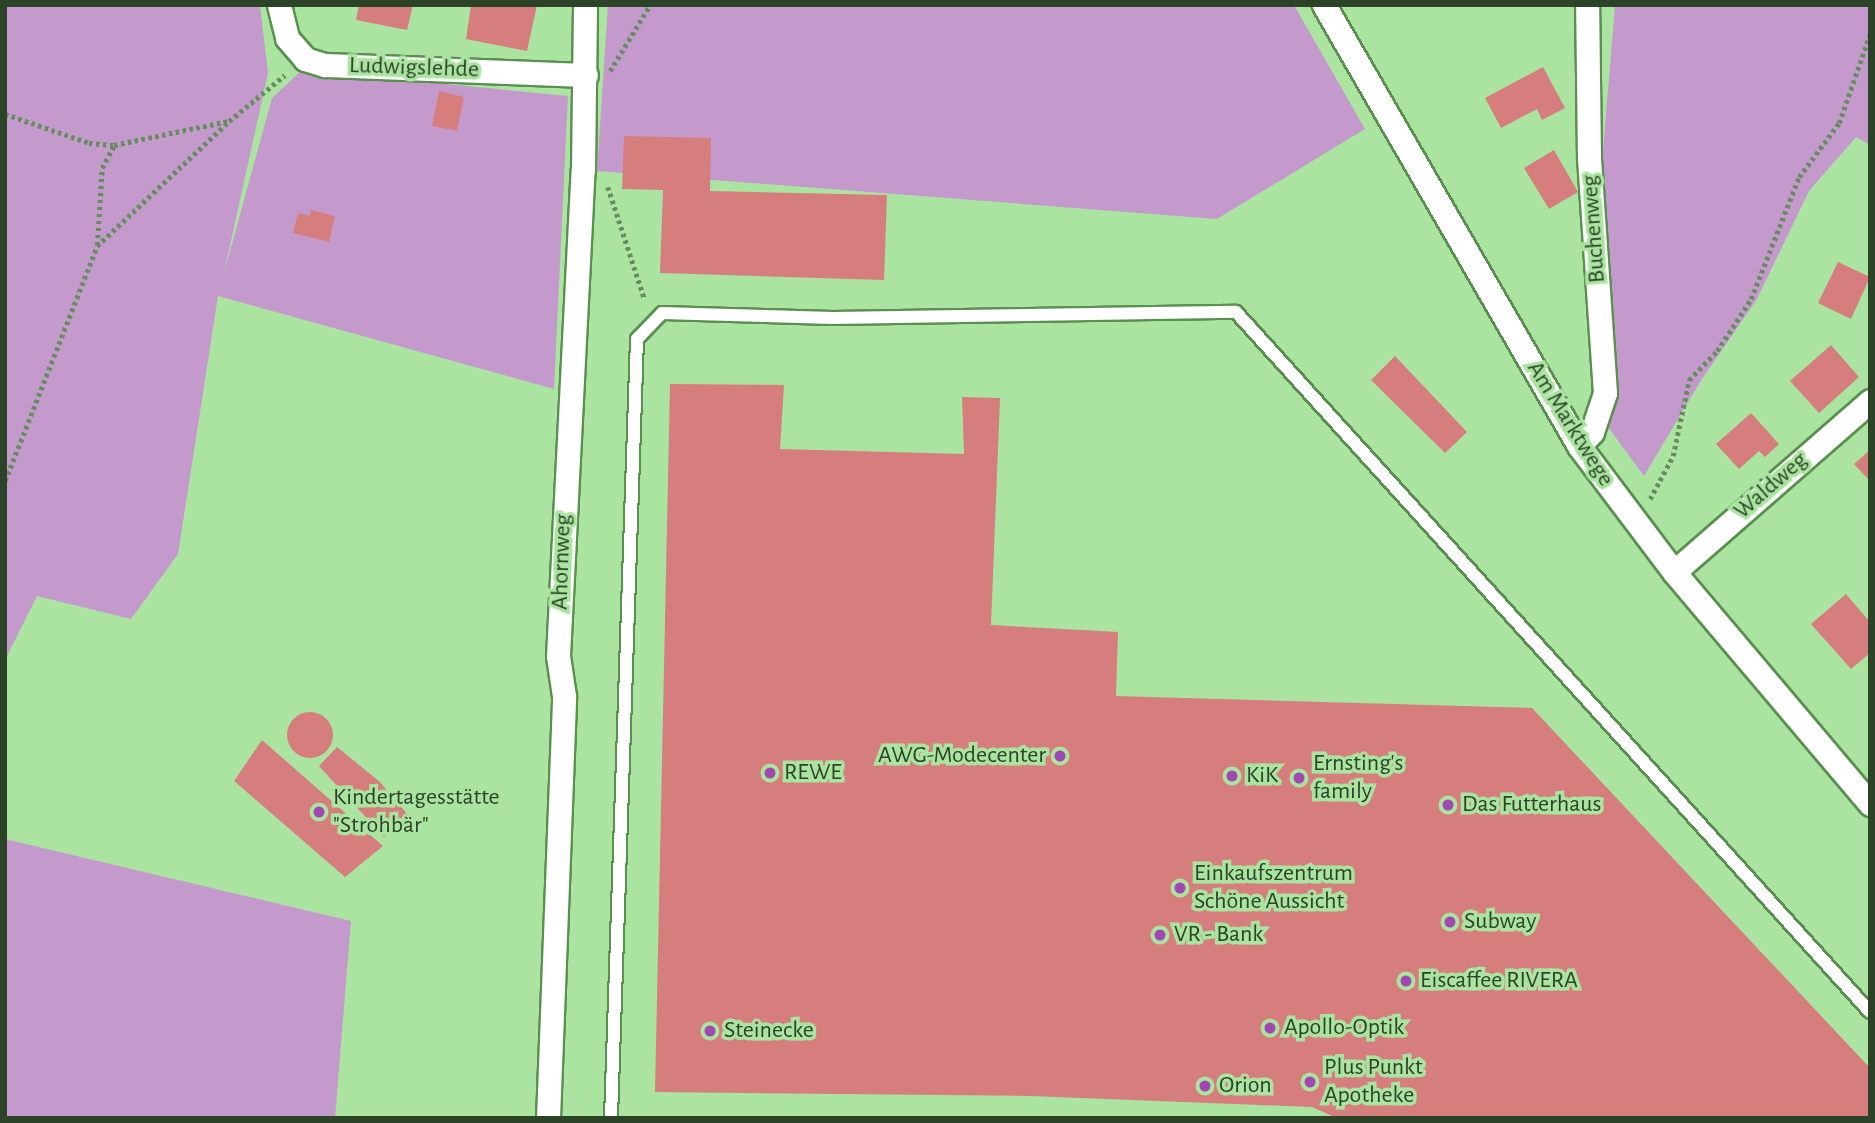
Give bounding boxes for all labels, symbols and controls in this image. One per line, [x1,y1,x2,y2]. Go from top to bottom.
street label: Ludwigslehde [348,51,480,85]
street label: Buchenweg [1576,174,1612,284]
street label: Am Marktwege [1520,356,1620,492]
street label: Waldweg [1728,446,1814,526]
street label: Ahornweg [546,514,578,610]
place label: AWG-Modecenter [878,742,1046,770]
marker: AWG-Modecenter [1052,748,1068,764]
place label: Ernsting's family [1313,750,1403,806]
place label: REWE [784,759,842,787]
place label: KiK [1246,762,1278,790]
marker: REWE [762,765,778,781]
marker: KiK [1224,768,1240,784]
marker: Ernsting's family [1291,770,1307,786]
place label: Kindertagesstätte "Strohbär" [333,784,500,840]
place label: Das Futterhaus [1462,791,1601,819]
marker: Das Futterhaus [1440,797,1456,813]
marker: Kindertagesstätte "Strohbär" [311,804,327,820]
place label: Einkaufszentrum Schöne Aussicht [1194,860,1353,916]
marker: Einkaufszentrum Schöne Aussicht [1172,880,1188,896]
place label: Subway [1464,908,1536,936]
marker: Subway [1442,914,1458,930]
place label: VR - Bank [1174,921,1263,949]
marker: VR - Bank [1152,927,1168,943]
place label: Eiscaffee RIVERA [1420,967,1578,995]
marker: Eiscaffee RIVERA [1398,973,1414,989]
place label: Apollo-Optik [1284,1014,1404,1042]
place label: Steinecke [724,1017,814,1045]
marker: Apollo-Optik [1262,1020,1278,1036]
marker: Steinecke [702,1023,718,1039]
place label: Plus Punkt Apotheke [1324,1054,1423,1110]
place label: Orion [1219,1072,1272,1100]
marker: Plus Punkt Apotheke [1302,1074,1318,1090]
marker: Orion [1197,1078,1213,1094]

